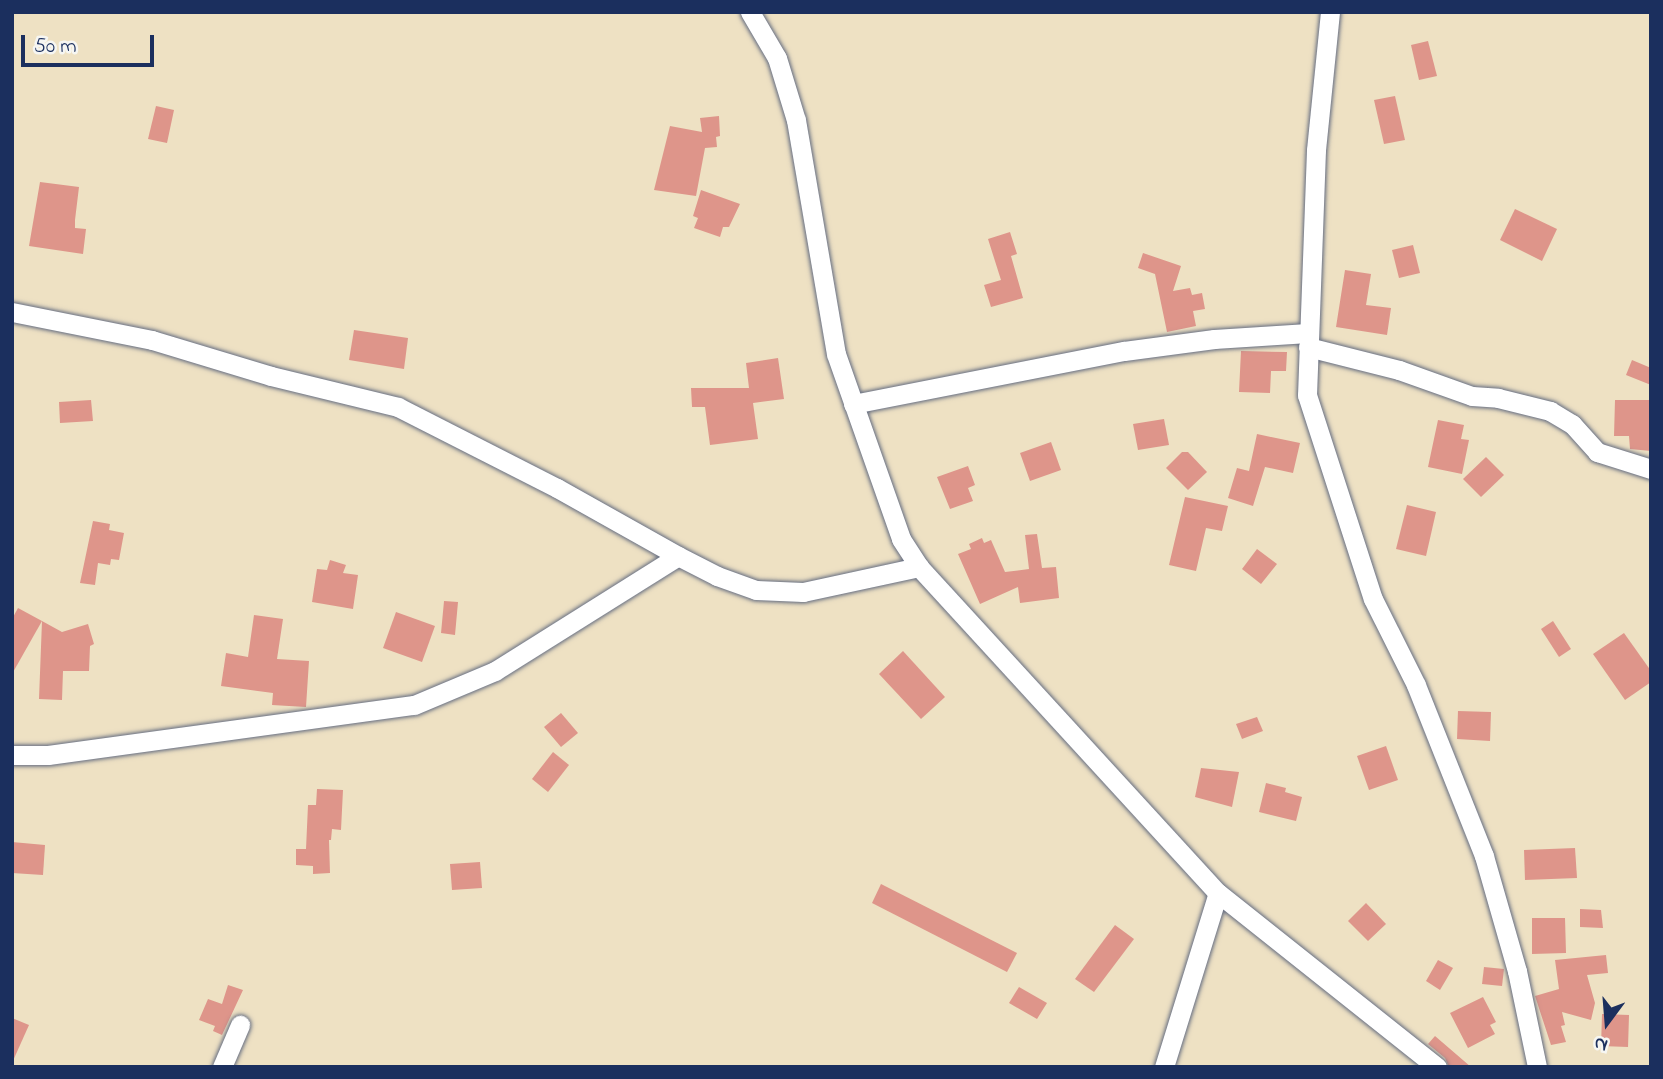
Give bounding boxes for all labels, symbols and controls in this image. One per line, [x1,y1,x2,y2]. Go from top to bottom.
scale bar [24,21,158,65]
text: 50 m [34,32,77,62]
north arrow [1572,988,1642,1058]
text: N [1591,1029,1611,1058]

